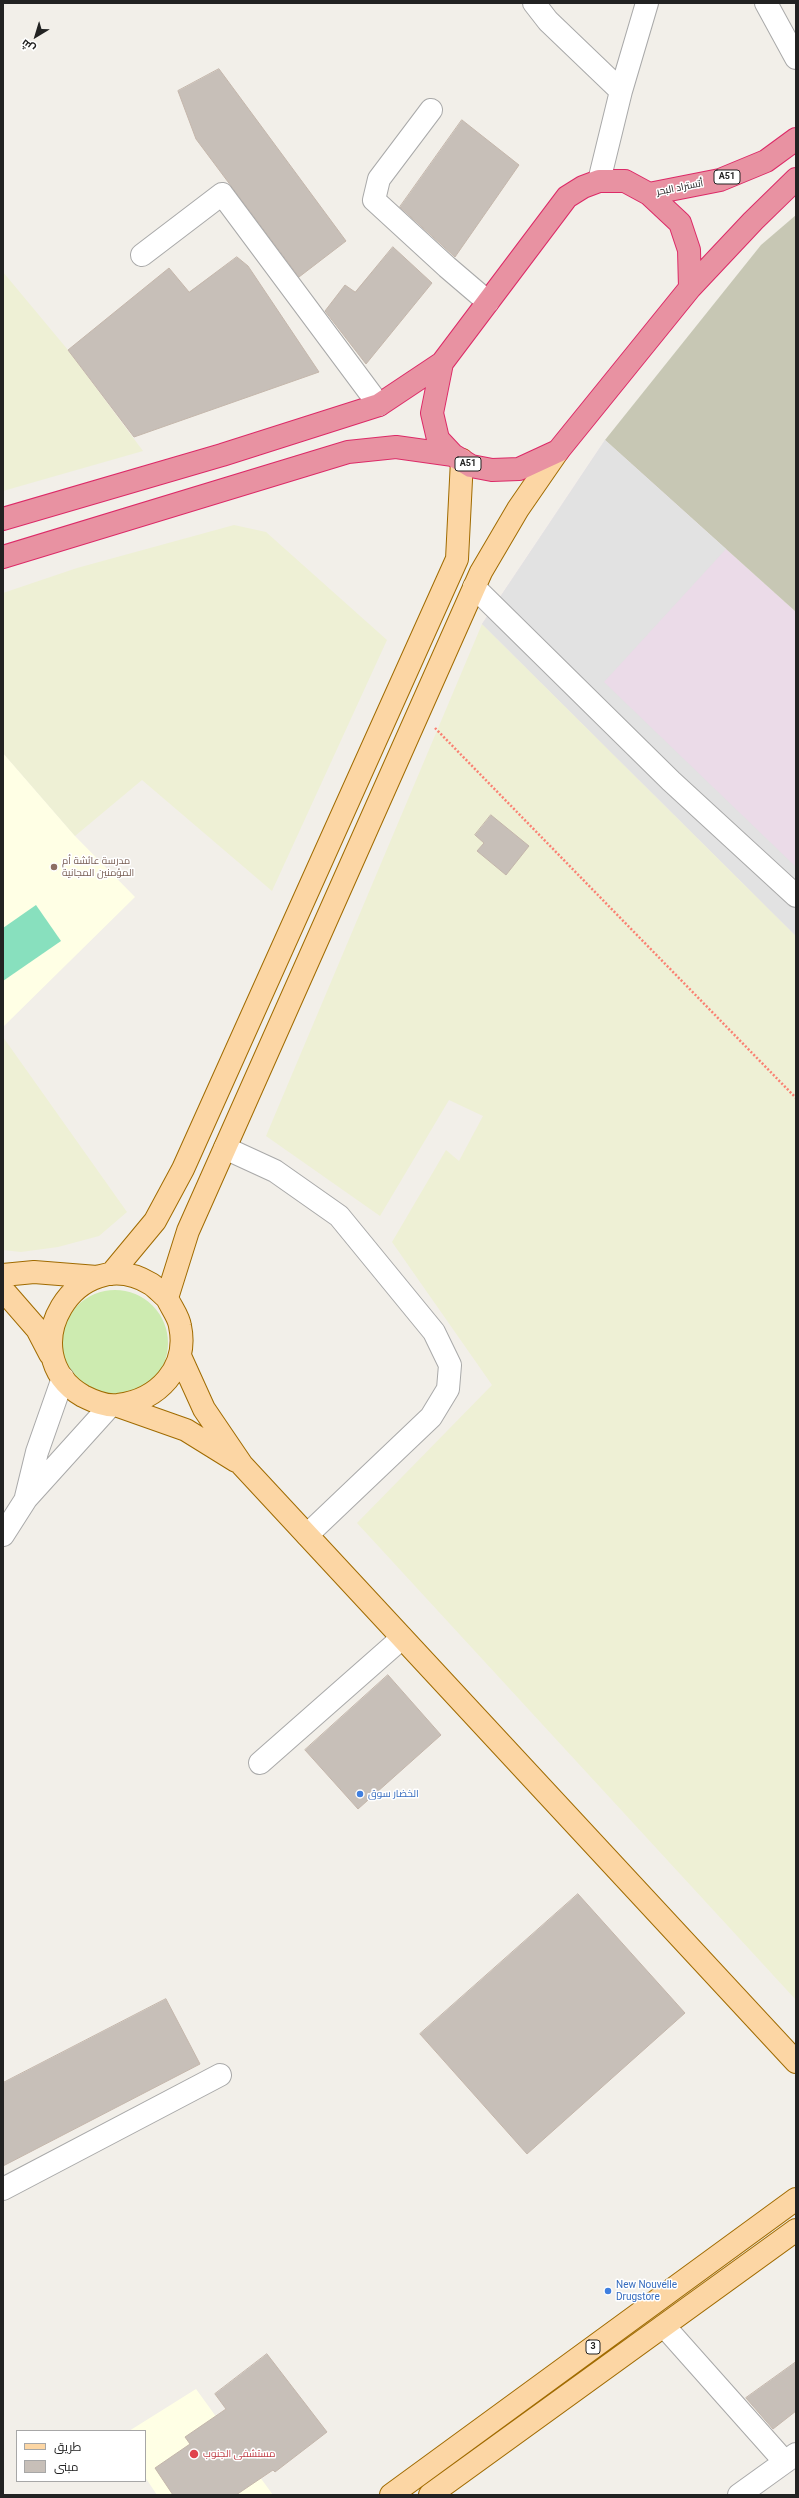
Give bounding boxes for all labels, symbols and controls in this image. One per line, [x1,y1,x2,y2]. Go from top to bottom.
north arrow [16,16,56,56]
text: ش [19,36,38,55]
road number: A51 [714,170,740,184]
street label: أتستراد البحر [656,178,704,198]
road number: A51 [455,457,481,471]
place label: مدرسة عائشة أم المؤمنين المجانية [62,855,134,878]
marker: مدرسة عائشة أم المؤمنين المجانية [49,862,59,872]
place label: الخضار سوق [368,1788,419,1800]
marker: الخضار سوق [355,1789,365,1799]
place label: New Nouvelle Drugstore [616,2279,677,2302]
marker: New Nouvelle Drugstore [603,2286,613,2296]
road number: 3 [586,2340,600,2354]
legend [16,2430,146,2482]
text: طريق [54,2440,81,2454]
marker: مستشفى الجنوب [188,2448,200,2460]
place label: مستشفى الجنوب [203,2448,275,2460]
text: مبنى [54,2460,79,2474]

